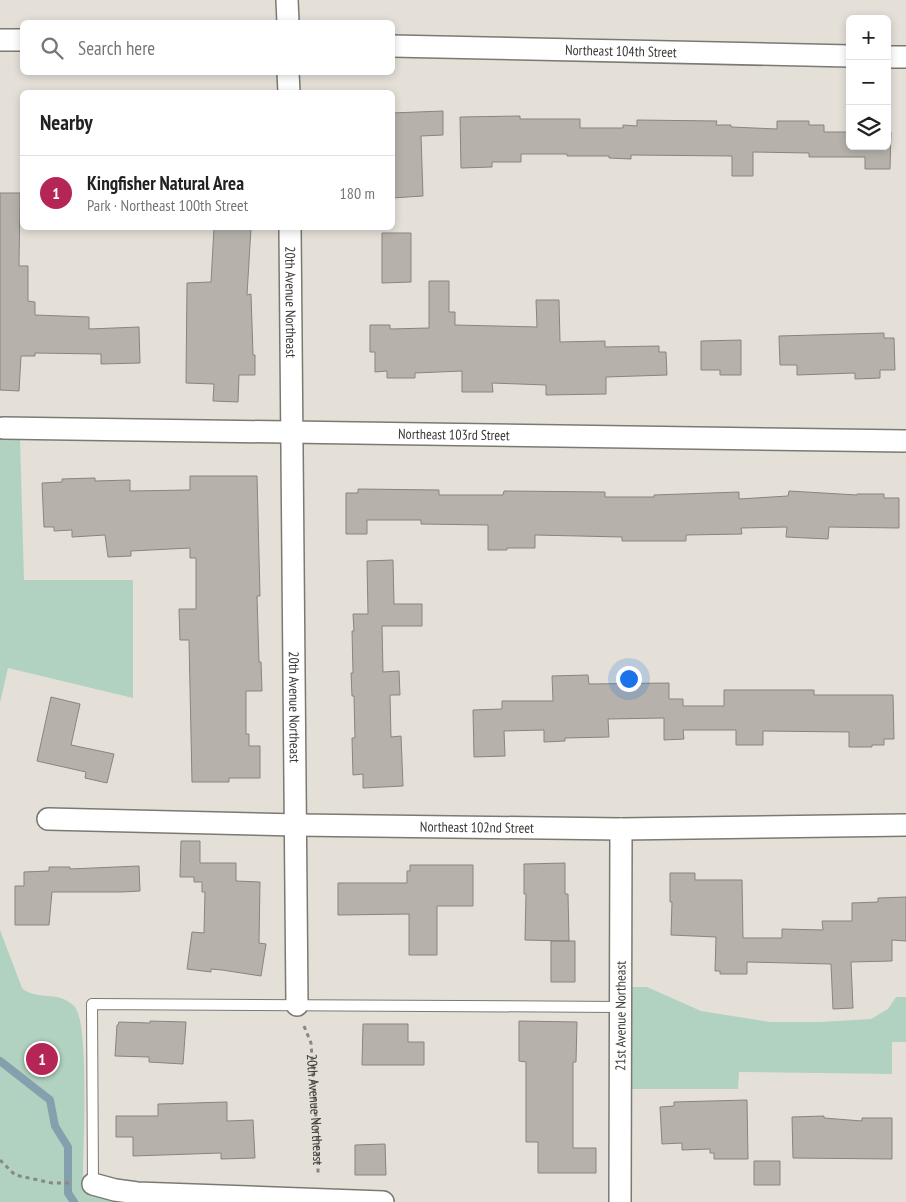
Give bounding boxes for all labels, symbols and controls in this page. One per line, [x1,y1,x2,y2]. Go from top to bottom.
map controls [846,15,891,150]
button: + [846,15,891,60]
search box [20,20,395,75]
icon: search [38,34,66,62]
text: Search here [78,36,155,60]
street label: Northeast 104th Street [565,41,677,61]
button: − [846,60,891,105]
button: layers [846,105,891,150]
text: Nearby [40,109,93,136]
text: Kingfisher Natural Area [87,171,244,195]
text: 1 [52,183,60,203]
text: 180 m [340,183,375,203]
text: Park · Northeast 100th Street [87,195,248,215]
street label: 20th Avenue Northeast [281,246,300,358]
street label: Northeast 103rd Street [398,425,510,444]
street label: 20th Avenue Northeast [285,651,304,763]
your location [616,666,642,692]
street label: Northeast 102nd Street [420,818,534,837]
street label: 21st Avenue Northeast [611,961,630,1071]
pin: 1 [26,1040,58,1078]
street label: 20th Avenue Northeast [303,1053,327,1165]

